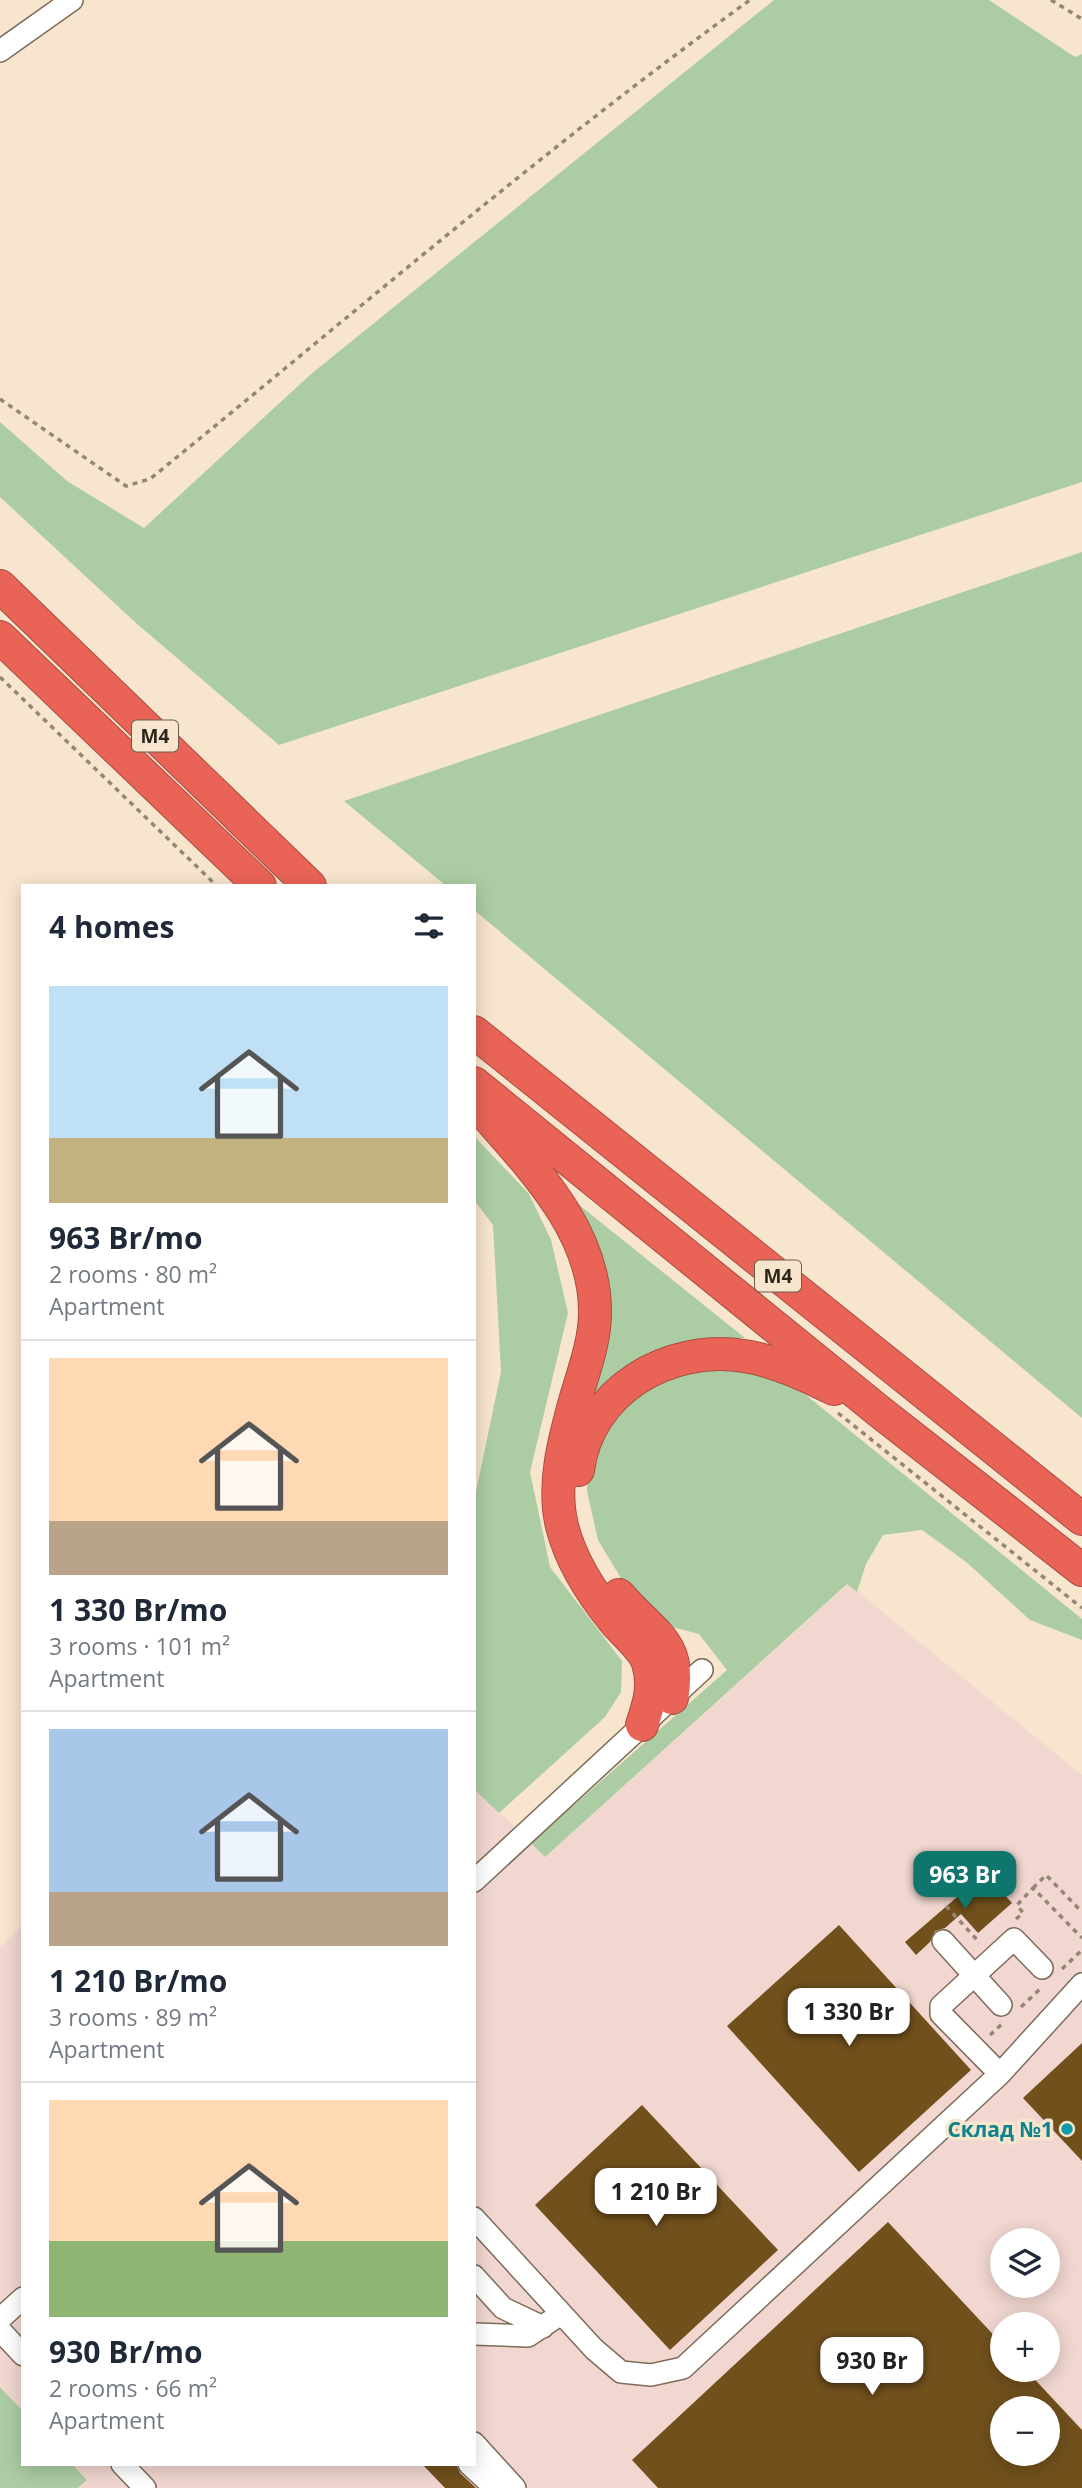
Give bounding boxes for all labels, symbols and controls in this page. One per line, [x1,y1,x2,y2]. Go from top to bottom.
road number: М4 [132,720,178,751]
text: 4 homes [49,906,174,947]
icon: filters [410,907,448,945]
icon: home [186,1031,312,1157]
text: 963 Br/mo [49,1217,202,1258]
text: 2 rooms · 80 m² [49,1258,217,1290]
road number: М4 [755,1260,801,1292]
text: Apartment [49,1290,165,1322]
icon: home [186,1403,312,1529]
text: 1 330 Br/mo [49,1589,227,1630]
text: 3 rooms · 101 m² [49,1630,230,1662]
text: Apartment [49,1662,165,1694]
icon: home [186,1774,312,1900]
pin: 963 Br [908,1852,1022,1911]
text: 963 Br [929,1858,1001,1890]
text: 1 210 Br/mo [49,1960,227,2001]
pin: 1 330 Br [777,1988,921,2048]
text: 1 330 Br [804,1995,894,2027]
text: 3 rooms · 89 m² [49,2001,217,2033]
text: Apartment [49,2033,165,2065]
place label: Склад №1 [947,2115,1053,2143]
marker: Склад №1 [1059,2121,1075,2137]
icon: home [186,2145,312,2271]
pin: 1 210 Br [584,2168,728,2228]
text: 1 210 Br [611,2175,701,2207]
map controls [990,2228,1060,2466]
button: layers [990,2228,1060,2298]
button: + [990,2312,1060,2382]
text: 930 Br/mo [49,2331,202,2372]
pin: 930 Br [815,2338,929,2397]
text: 930 Br [836,2344,908,2376]
text: 2 rooms · 66 m² [49,2372,217,2404]
button: − [990,2396,1060,2466]
text: Apartment [49,2404,165,2436]

